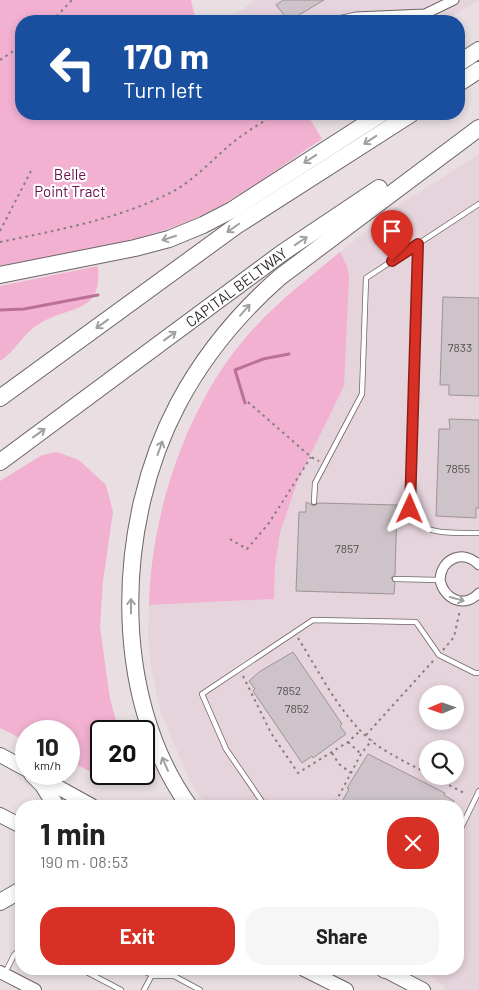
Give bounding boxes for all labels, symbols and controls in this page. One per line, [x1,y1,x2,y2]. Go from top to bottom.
text: 170 m [123,34,209,76]
icon: left [40,35,105,100]
text: Turn left [123,76,203,102]
one-way arrow [363,135,377,145]
one-way arrow [304,155,318,165]
park label: Belle Point Tract [34,165,106,200]
pin [371,210,413,261]
icon: arrive [378,217,406,245]
one-way arrow [226,223,240,233]
one-way arrow [161,234,177,244]
one-way arrow [294,235,308,245]
street label: CAPITAL BELTWAY [182,243,291,330]
one-way arrow [239,304,251,317]
one-way arrow [95,319,109,329]
one-way arrow [163,331,177,341]
house number: 7833 [448,340,472,354]
one-way arrow [32,427,45,438]
one-way arrow [156,440,165,456]
house number: 7855 [446,461,470,475]
position arrow [383,482,435,534]
house number: 7857 [335,541,359,555]
one-way arrow [448,594,464,604]
one-way arrow [126,599,135,615]
house number: 7852 [277,683,301,697]
north arrow [419,685,464,730]
map controls [419,685,464,785]
house number: 7852 [285,701,309,715]
speed limit sign: 20 [90,720,155,785]
text: 10 [36,731,59,761]
button: search [419,740,464,785]
one-way arrow [160,757,170,772]
text: km/h [34,758,61,772]
text: 1 min [40,815,106,851]
button: close [387,817,439,869]
text: 190 m · 08:53 [40,852,128,871]
button: Exit [40,907,235,965]
button: Share [245,907,439,965]

